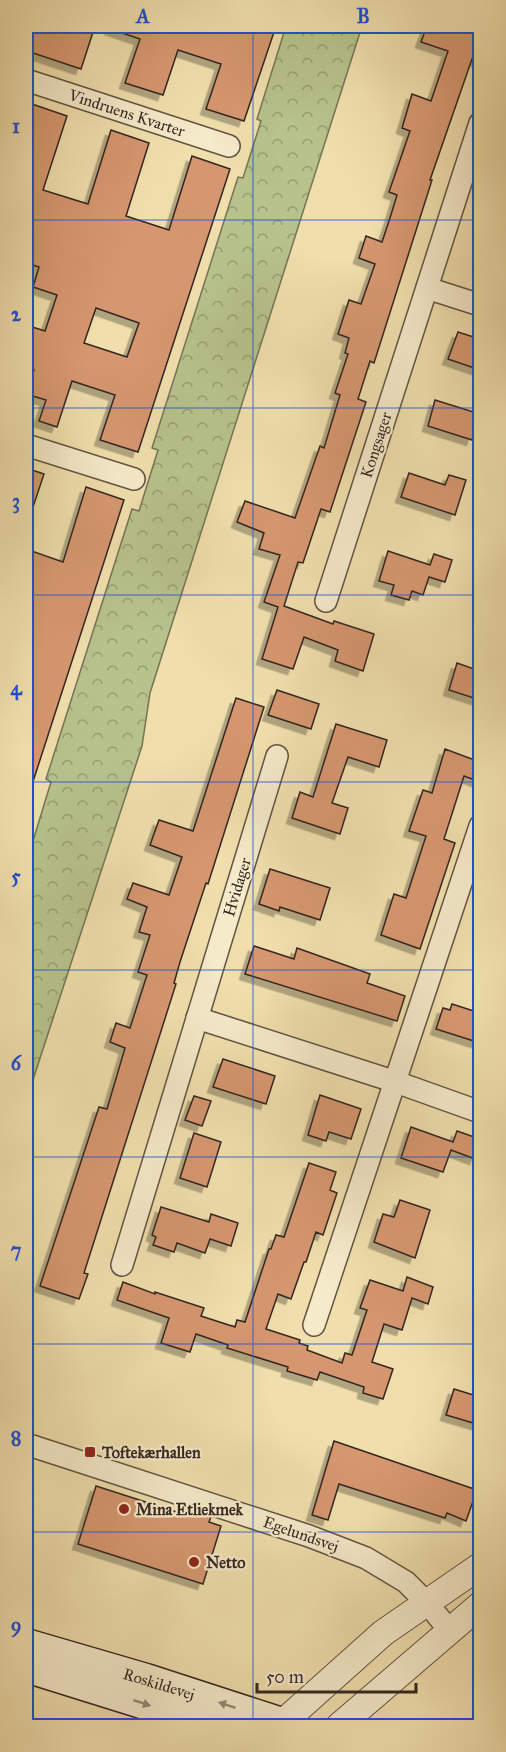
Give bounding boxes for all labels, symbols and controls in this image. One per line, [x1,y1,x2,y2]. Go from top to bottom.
text: A [134,4,150,28]
text: B [356,4,370,28]
street label: Vindruens Kvarter [66,85,187,141]
text: 1 [12,114,20,138]
text: 2 [11,302,22,326]
street label: Kongsager [356,410,397,481]
text: 3 [12,489,20,514]
text: 4 [10,676,22,701]
street label: Hvidager [219,855,256,919]
text: 5 [11,864,21,888]
text: 6 [11,1051,23,1075]
text: 7 [11,1238,22,1262]
text: 8 [11,1426,21,1450]
place label: Toftekærhallen [101,1443,201,1462]
marker: Toftekærhallen [83,1445,97,1459]
place label: Mina Etliekmek [136,1500,244,1519]
marker: Mina Etliekmek [117,1502,131,1516]
street label: Egelundsvej [260,1512,341,1557]
place label: Netto [206,1553,246,1572]
marker: Netto [187,1555,201,1569]
text: 9 [11,1613,21,1638]
scale bar [257,1656,416,1694]
street label: Roskildevej [121,1664,197,1704]
text: 50 m [266,1666,304,1688]
one-way arrow [133,1698,151,1708]
one-way arrow [218,1700,236,1709]

